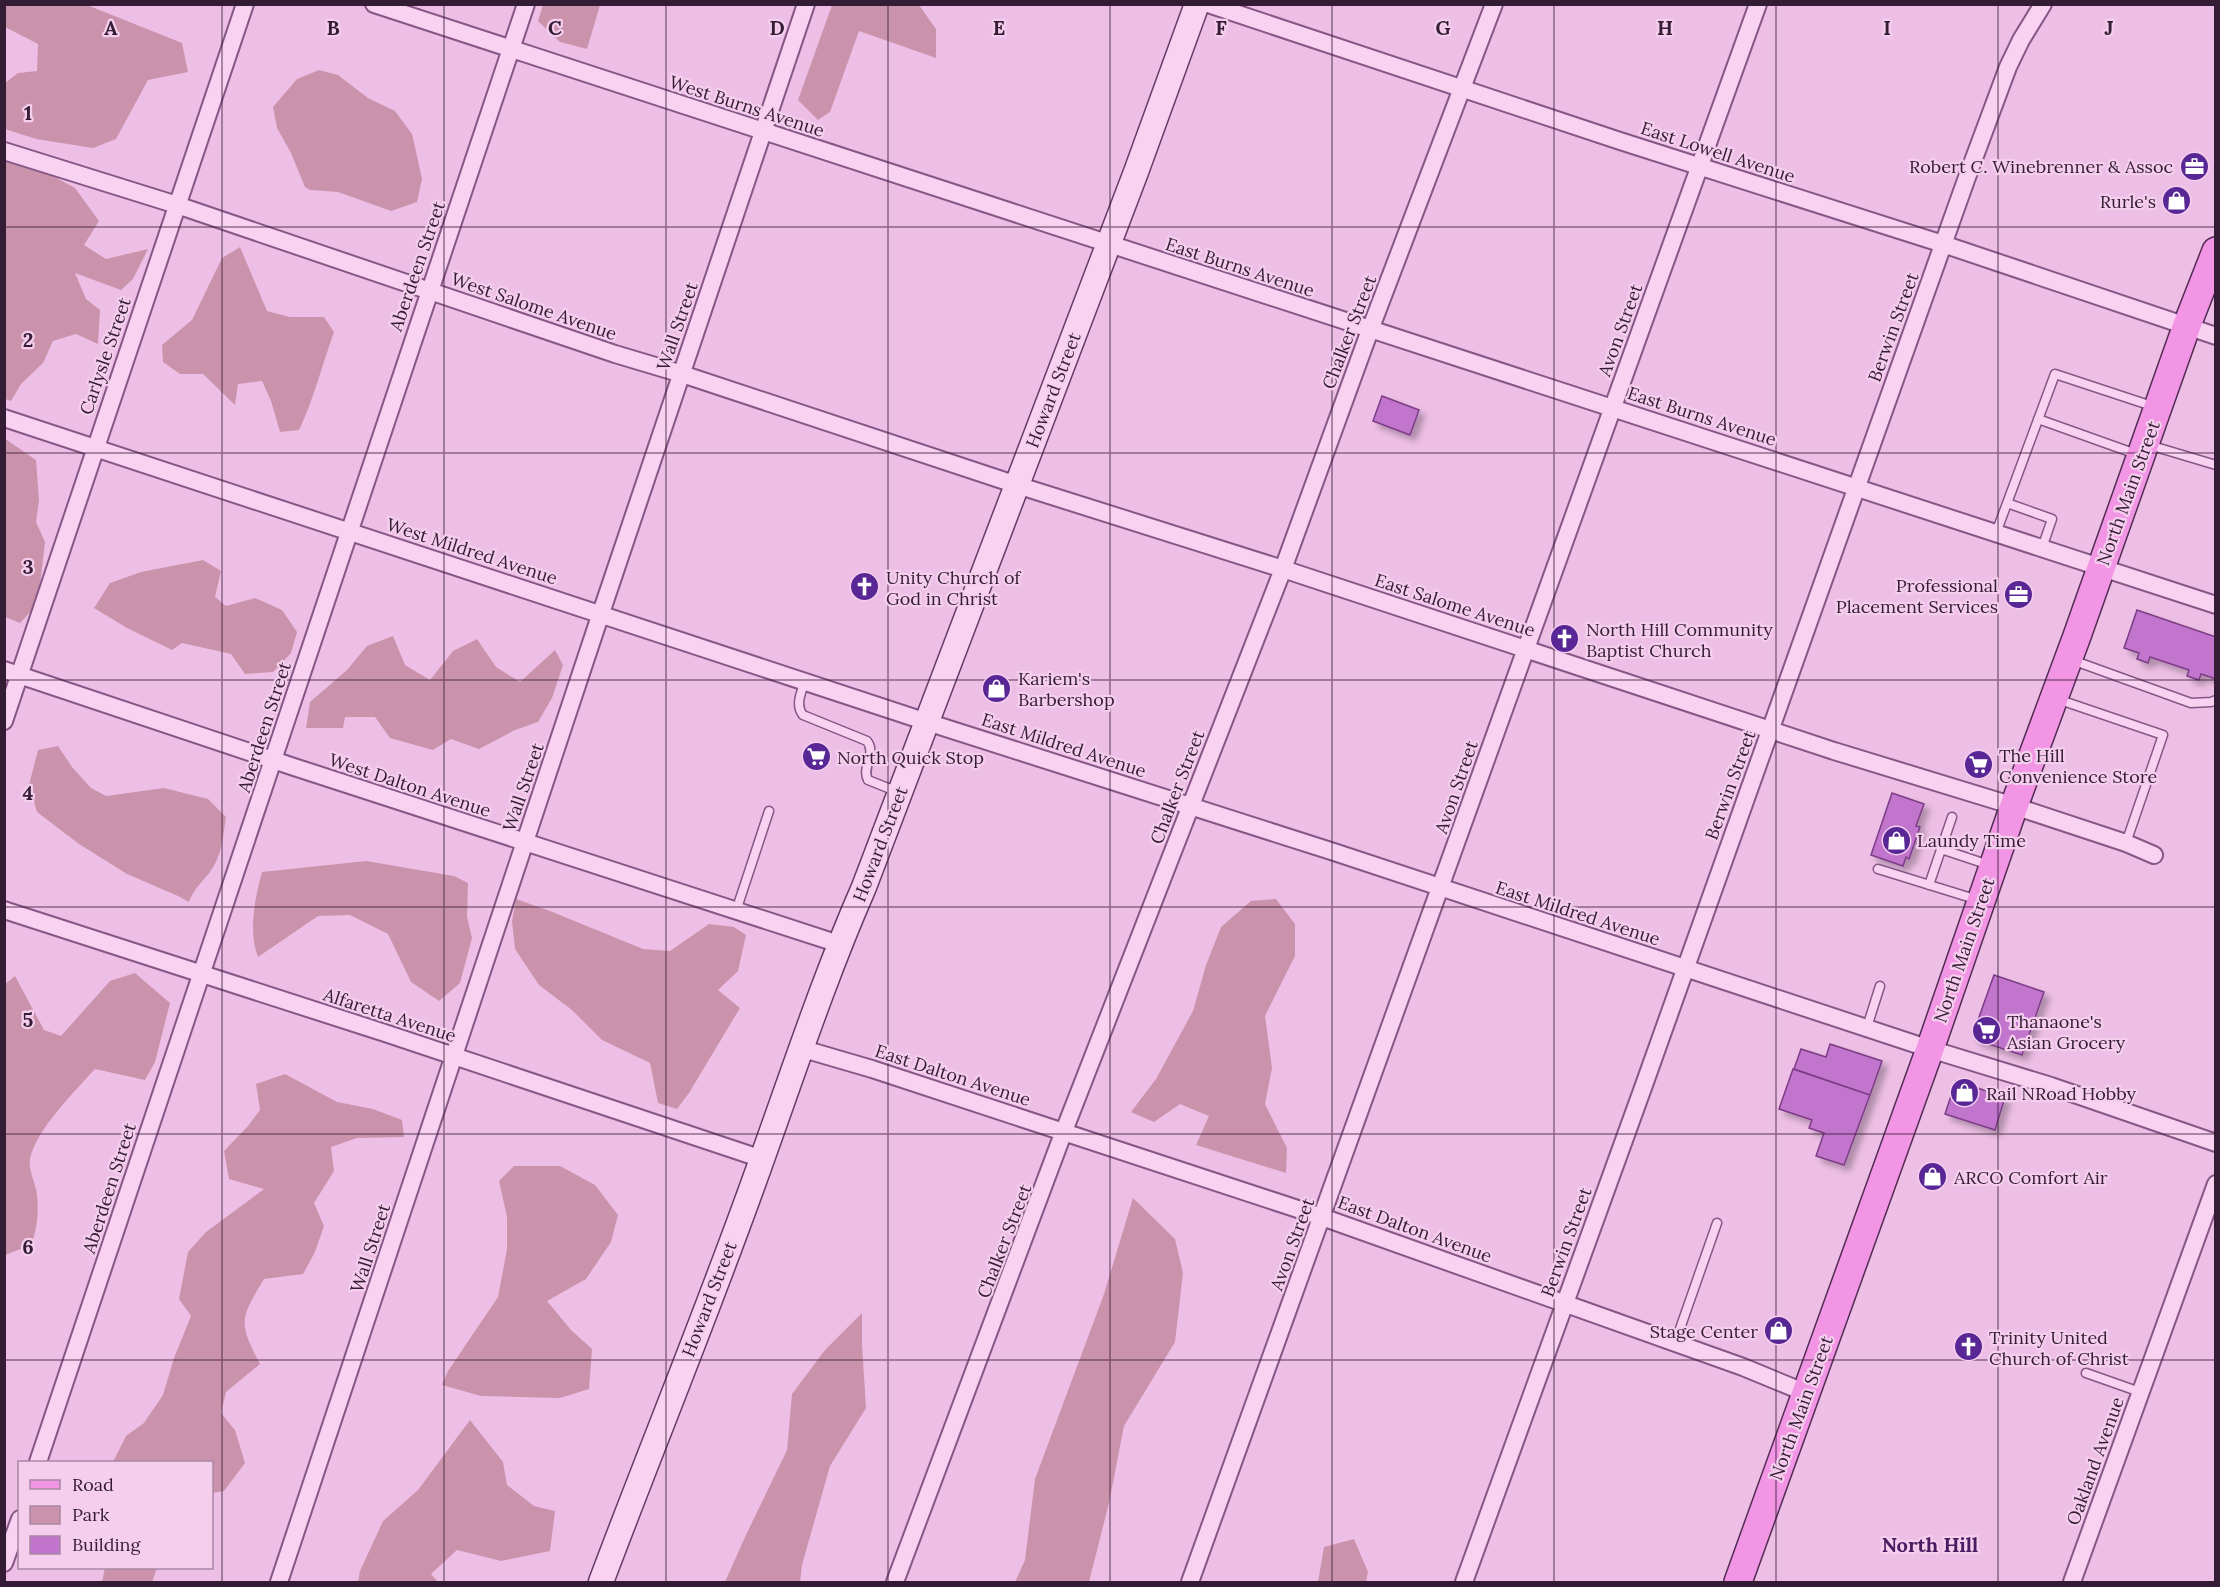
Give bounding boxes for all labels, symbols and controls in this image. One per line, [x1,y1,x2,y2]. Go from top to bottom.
text: A [104,15,118,40]
text: B [326,15,340,40]
text: C [548,15,562,40]
text: D [769,15,785,40]
text: E [993,15,1005,40]
text: F [1215,15,1227,40]
text: G [1435,15,1451,40]
text: H [1657,15,1673,40]
text: I [1883,15,1891,40]
text: J [2104,15,2114,40]
street label: West Burns Avenue [667,70,828,142]
text: 1 [24,100,32,125]
street label: East Lowell Avenue [1638,116,1798,188]
office icon: Robert C. Winebrenner & Assoc [2178,150,2210,182]
place label: Robert C. Winebrenner & Assoc [1909,155,2173,178]
shop icon: Rurle's [2161,185,2193,217]
place label: Rurle's [2100,190,2156,213]
street label: Aberdeen Street [384,198,450,335]
street label: East Burns Avenue [1163,232,1318,302]
street label: West Salome Avenue [448,267,620,345]
street label: Berwin Street [1863,269,1923,385]
street label: Chalker Street [1317,272,1381,392]
street label: Wall Street [651,279,703,373]
street label: Avon Street [1592,280,1647,381]
street label: Carlysle Street [74,294,136,418]
text: 2 [23,327,33,352]
street label: Howard Street [1020,329,1086,451]
street label: East Burns Avenue [1625,381,1780,451]
street label: North Main Street [2091,418,2165,568]
street label: West Mildred Avenue [384,513,561,590]
text: 3 [22,554,34,579]
place label: Unity Church of God in Christ [886,566,1022,610]
street label: East Salome Avenue [1372,568,1538,642]
church icon: Unity Church of God in Christ [849,571,881,603]
place label: Professional Placement Services [1836,574,1998,618]
office icon: Professional Placement Services [2003,579,2035,611]
place label: North Hill Community Baptist Church [1586,618,1773,662]
church icon: North Hill Community Baptist Church [1549,623,1581,655]
street label: Aberdeen Street [232,659,296,796]
place label: Kariem's Barbershop [1018,667,1115,711]
shop icon: Kariem's Barbershop [981,672,1013,704]
street label: East Mildred Avenue [979,708,1149,783]
street label: Chalker Street [1145,727,1209,847]
street label: Berwin Street [1700,727,1760,843]
street label: Avon Street [1429,737,1483,838]
street label: Wall Street [497,740,549,834]
supermarket icon: North Quick Stop [800,741,832,773]
place label: The Hill Convenience Store [1999,744,2157,788]
place label: North Quick Stop [837,746,984,769]
street label: West Dalton Avenue [326,748,494,822]
supermarket icon: The Hill Convenience Store [1962,749,1994,781]
text: 4 [23,780,34,805]
street label: Howard Street [847,783,913,905]
shop icon: Laundy Time [1880,824,1912,856]
place label: Laundy Time [1917,829,2026,852]
street label: North Main Street [1928,874,2000,1026]
street label: East Mildred Avenue [1493,876,1663,951]
street label: Alfaretta Avenue [320,982,459,1047]
text: 5 [23,1007,34,1032]
place label: Thanaone's Asian Grocery [2006,1010,2126,1054]
supermarket icon: Thanaone's Asian Grocery [1970,1015,2002,1047]
street label: East Dalton Avenue [872,1039,1034,1111]
shop icon: Rail NRoad Hobby [1949,1077,1981,1109]
place label: Rail NRoad Hobby [1986,1082,2136,1105]
street label: Aberdeen Street [77,1120,141,1257]
shop icon: ARCO Comfort Air [1917,1161,1949,1193]
place label: ARCO Comfort Air [1953,1166,2108,1189]
street label: Chalker Street [972,1181,1036,1301]
street label: Berwin Street [1536,1184,1596,1300]
street label: East Dalton Avenue [1335,1190,1495,1268]
street label: Avon Street [1264,1194,1319,1295]
street label: Wall Street [345,1201,395,1295]
text: 6 [22,1234,34,1259]
street label: Howard Street [676,1238,742,1360]
shop icon: Stage Center [1763,1315,1795,1347]
place label: Stage Center [1650,1320,1758,1343]
place label: Trinity United Church of Christ [1989,1326,2129,1370]
church icon: Trinity United Church of Christ [1952,1331,1984,1363]
street label: North Main Street [1764,1333,1838,1483]
street label: Oakland Avenue [2061,1393,2129,1528]
legend [18,1461,213,1569]
text: Road [72,1473,114,1496]
text: Park [72,1503,110,1526]
district label: North Hill [1882,1532,1978,1557]
text: Building [72,1533,142,1556]

